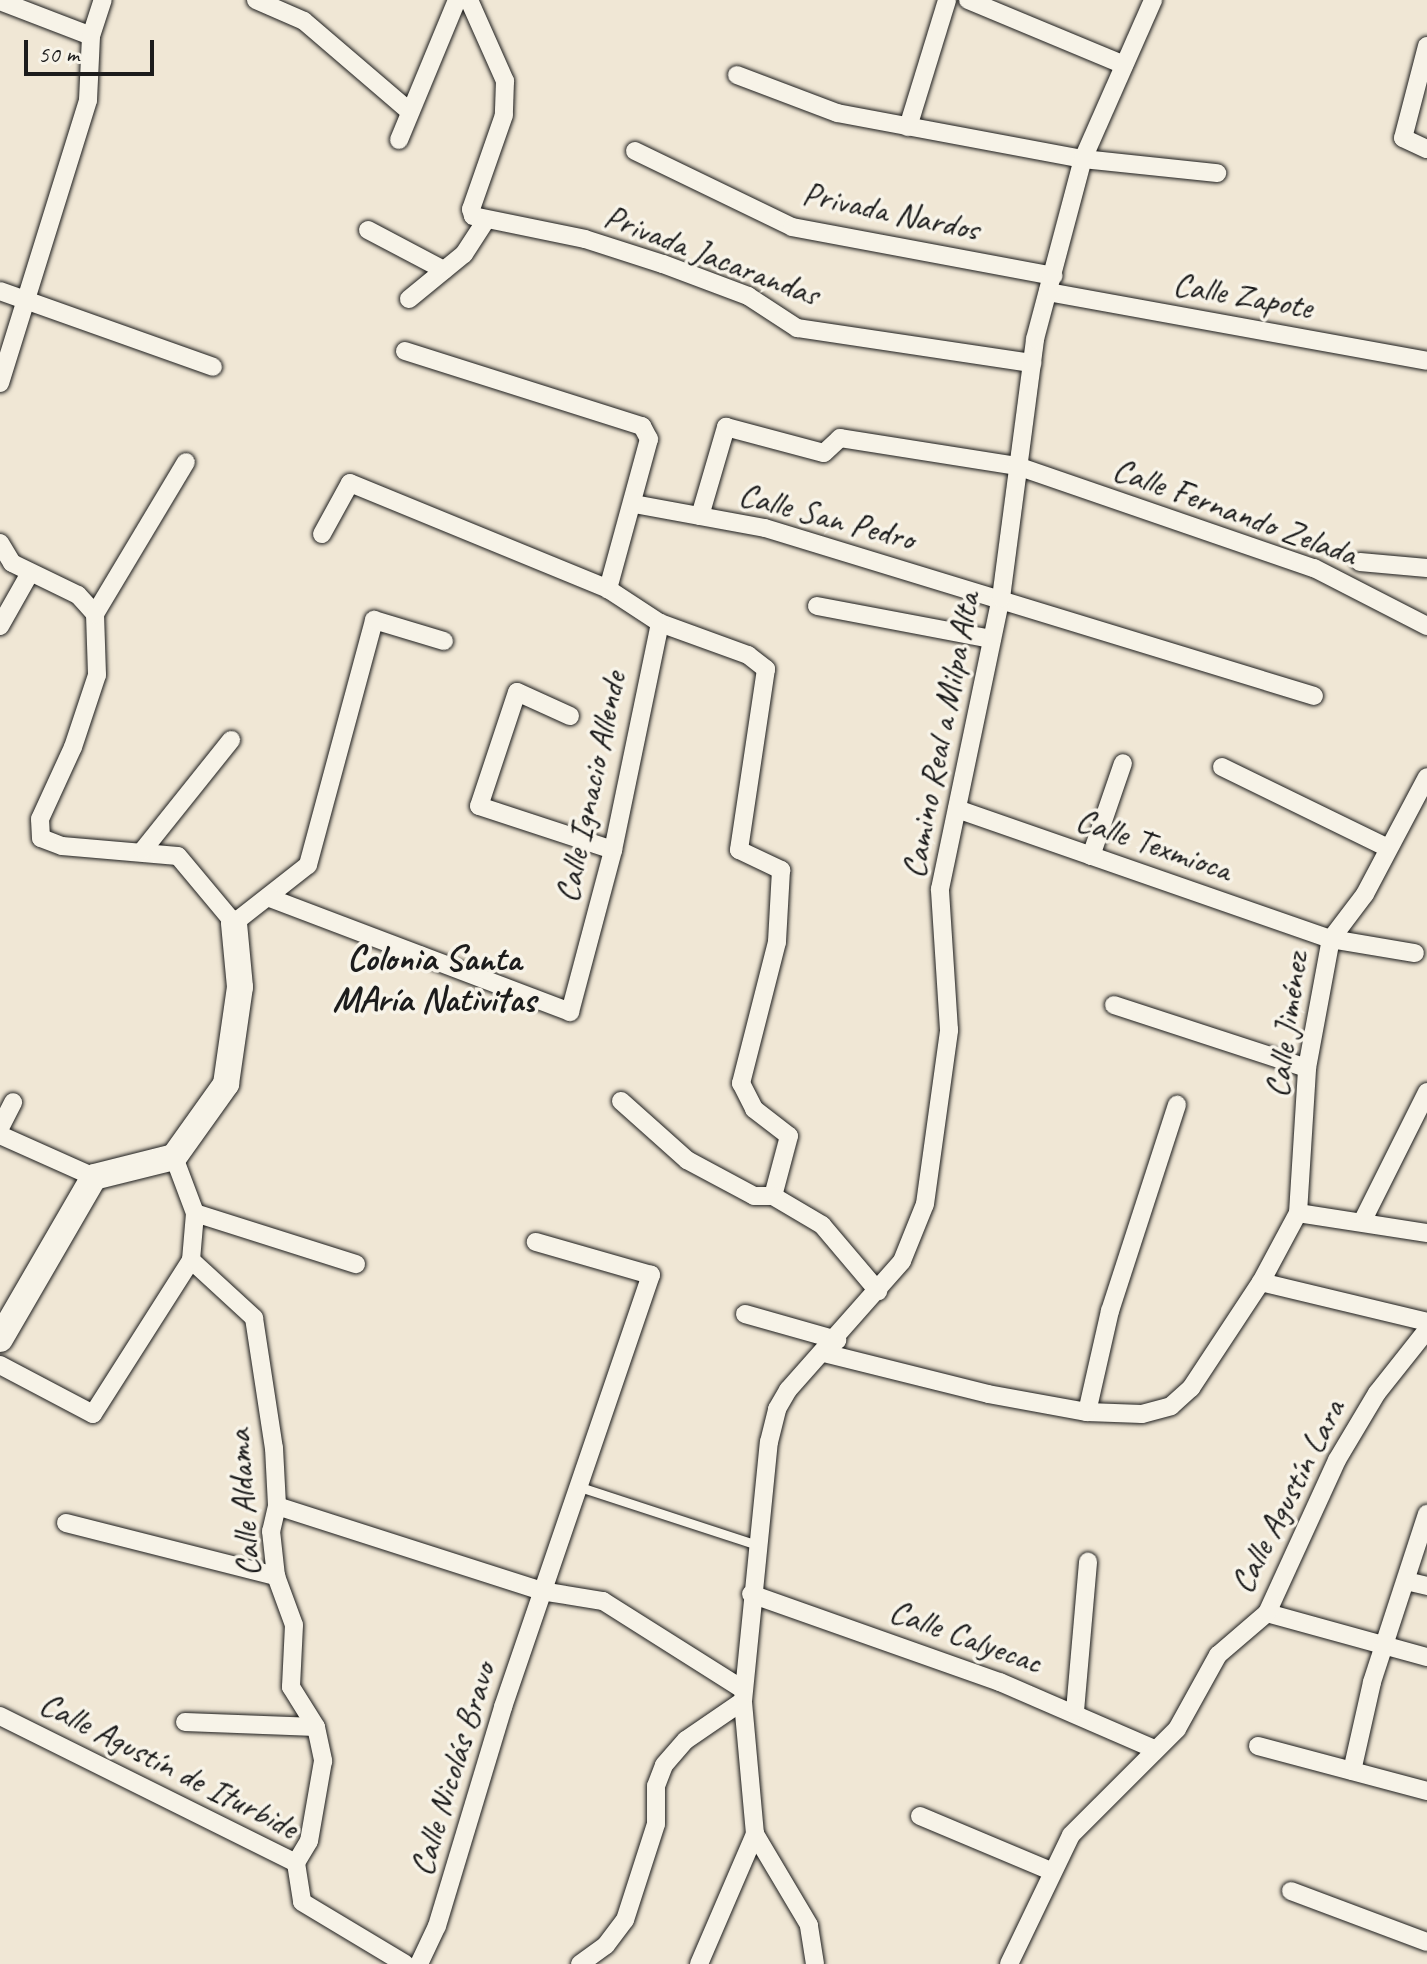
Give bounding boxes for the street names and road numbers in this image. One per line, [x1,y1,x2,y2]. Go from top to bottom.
street label: Privada Nardos [799,172,983,250]
street label: Privada Jacarandas [599,195,825,315]
street label: Calle Zapote [1170,263,1316,327]
street label: Calle Fernando Zelada [1110,449,1360,573]
street label: Calle San Pedro [735,473,919,559]
street label: Camino Real a Milpa Alta [892,588,988,882]
street label: Calle Ignacio Allende [546,667,634,907]
street label: Calle Texmioca [1070,798,1238,890]
street label: Calle Jiménez [1256,950,1316,1100]
street label: Calle Agustín Lara [1221,1393,1353,1599]
street label: Calle Aldama [218,1429,268,1577]
street label: Calle Calyecac [884,1590,1048,1682]
street label: Calle Nicolás Bravo [400,1657,504,1881]
street label: Calle Agustín de Iturbide [33,1682,305,1848]

